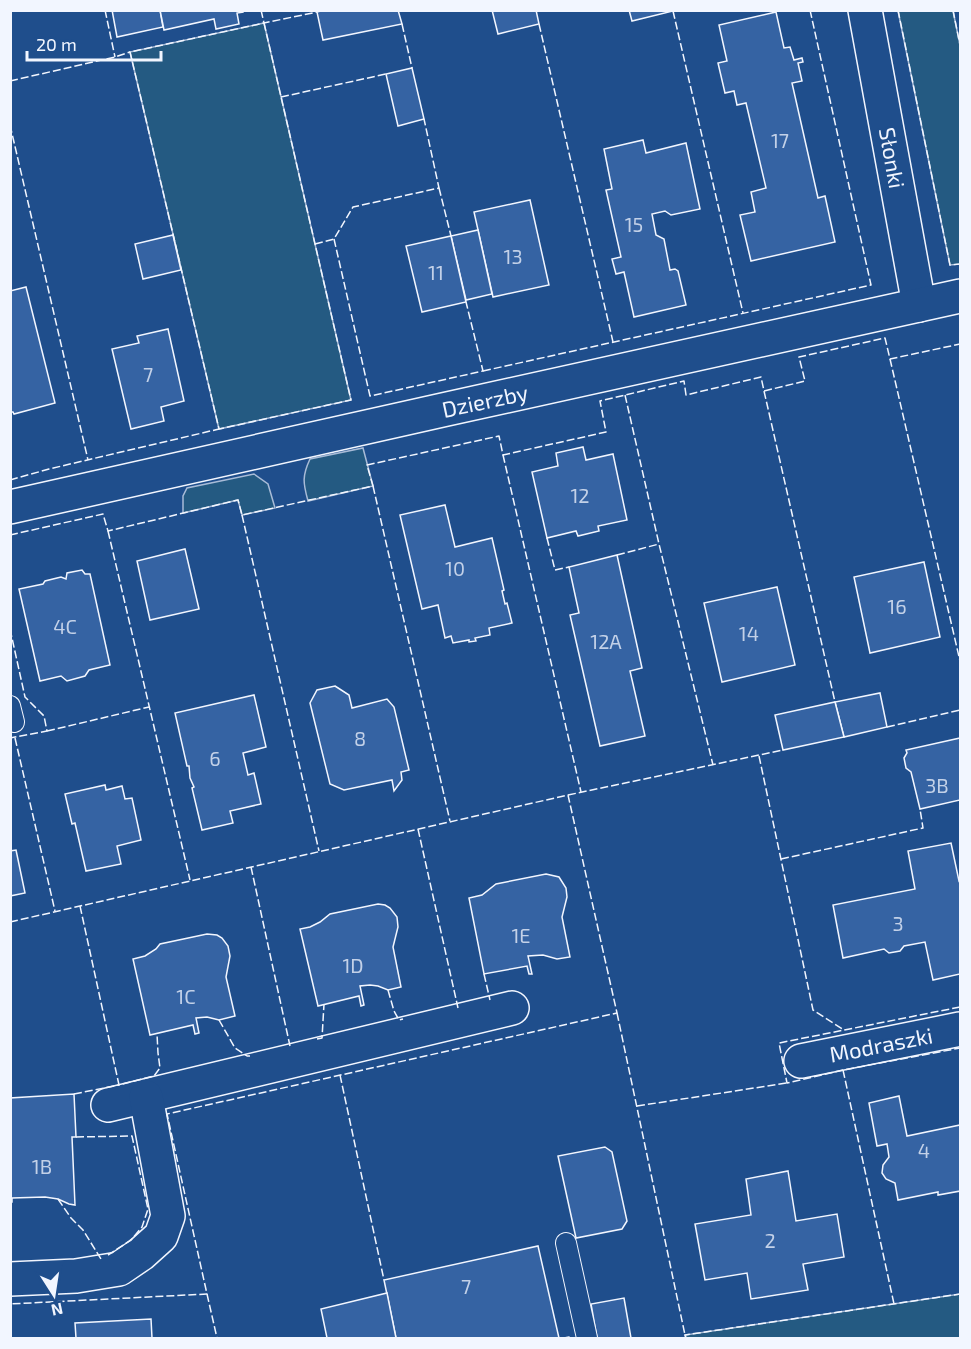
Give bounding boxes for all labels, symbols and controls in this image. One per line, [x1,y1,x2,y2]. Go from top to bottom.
scale bar [27,24,160,62]
text: 20 m [36,33,77,55]
street label: Słonki [875,125,911,190]
house number: 17 [771,128,789,152]
house number: 15 [625,212,643,236]
house number: 13 [503,244,523,268]
house number: 11 [428,260,444,284]
house number: 7 [143,362,153,386]
street label: Dzierzby [439,378,530,422]
house number: 12 [570,483,590,507]
house number: 10 [445,556,465,580]
house number: 16 [887,594,907,618]
house number: 4C [53,614,77,638]
house number: 14 [739,621,759,645]
house number: 12A [590,629,622,653]
house number: 8 [354,726,366,750]
house number: 6 [209,746,221,770]
house number: 3B [925,773,949,797]
house number: 3 [892,911,904,935]
house number: 1E [511,923,531,947]
house number: 1D [342,953,364,977]
house number: 1C [176,984,196,1008]
street label: Modraszki [827,1021,935,1067]
house number: 4 [918,1138,930,1162]
house number: 1B [32,1154,52,1178]
house number: 2 [764,1228,776,1252]
north arrow [24,1265,84,1325]
house number: 7 [461,1274,471,1298]
text: N [50,1300,65,1321]

